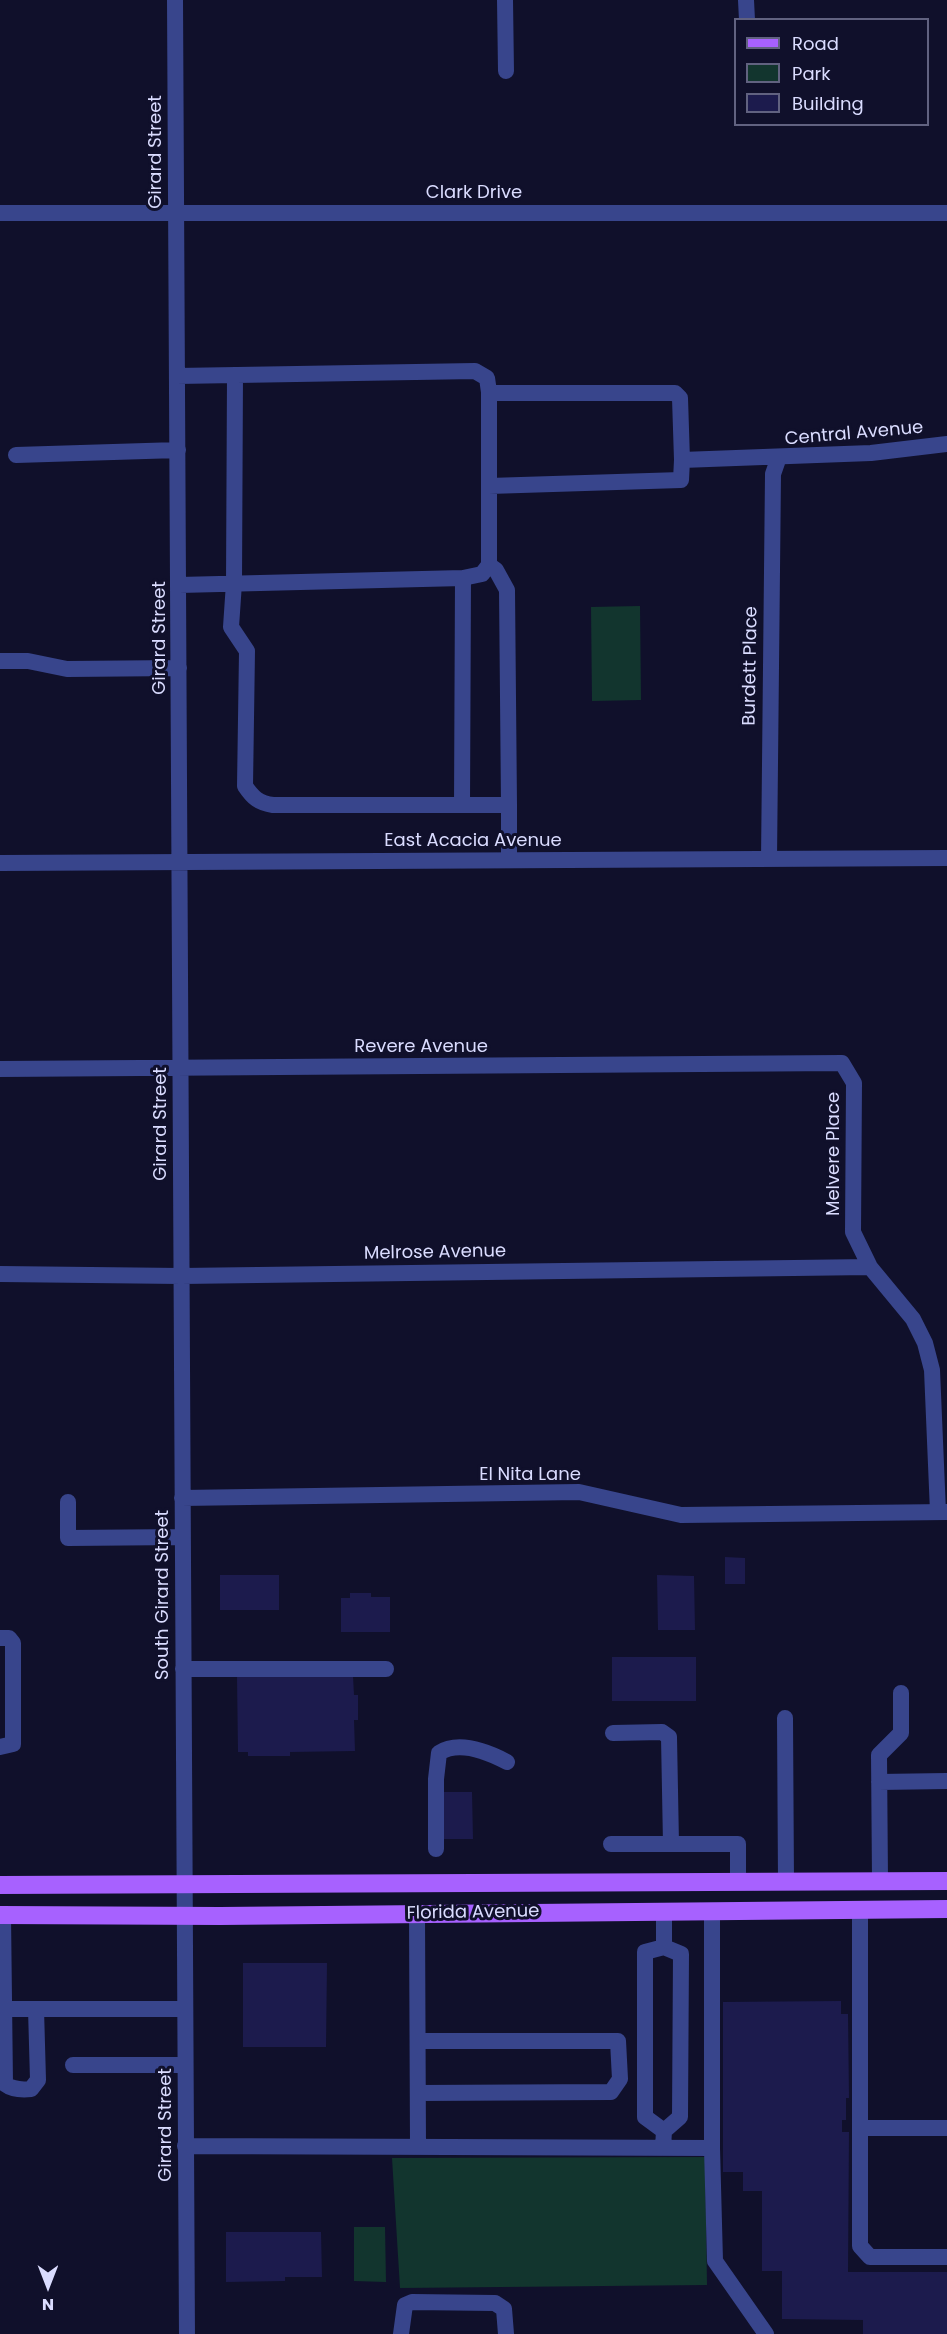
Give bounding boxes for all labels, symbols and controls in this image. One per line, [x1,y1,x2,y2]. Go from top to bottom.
legend [734,18,929,126]
text: Road [792,31,839,56]
text: Park [792,61,831,86]
text: Building [792,91,864,116]
street label: Girard Street [145,95,167,209]
street label: Clark Drive [426,182,522,204]
street label: Central Avenue [784,417,924,451]
street label: Girard Street [149,581,171,695]
street label: Burdett Place [739,606,763,726]
street label: East Acacia Avenue [384,830,562,852]
street label: Revere Avenue [354,1036,488,1058]
street label: Girard Street [150,1067,172,1181]
street label: Melvere Place [823,1092,845,1216]
street label: Melrose Avenue [364,1241,506,1265]
street label: El Nita Lane [479,1464,581,1486]
street label: South Girard Street [152,1510,174,1680]
street label: Florida Avenue [406,1901,540,1925]
street label: Girard Street [155,2068,177,2182]
north arrow [18,2256,78,2316]
text: N [42,2293,54,2316]

